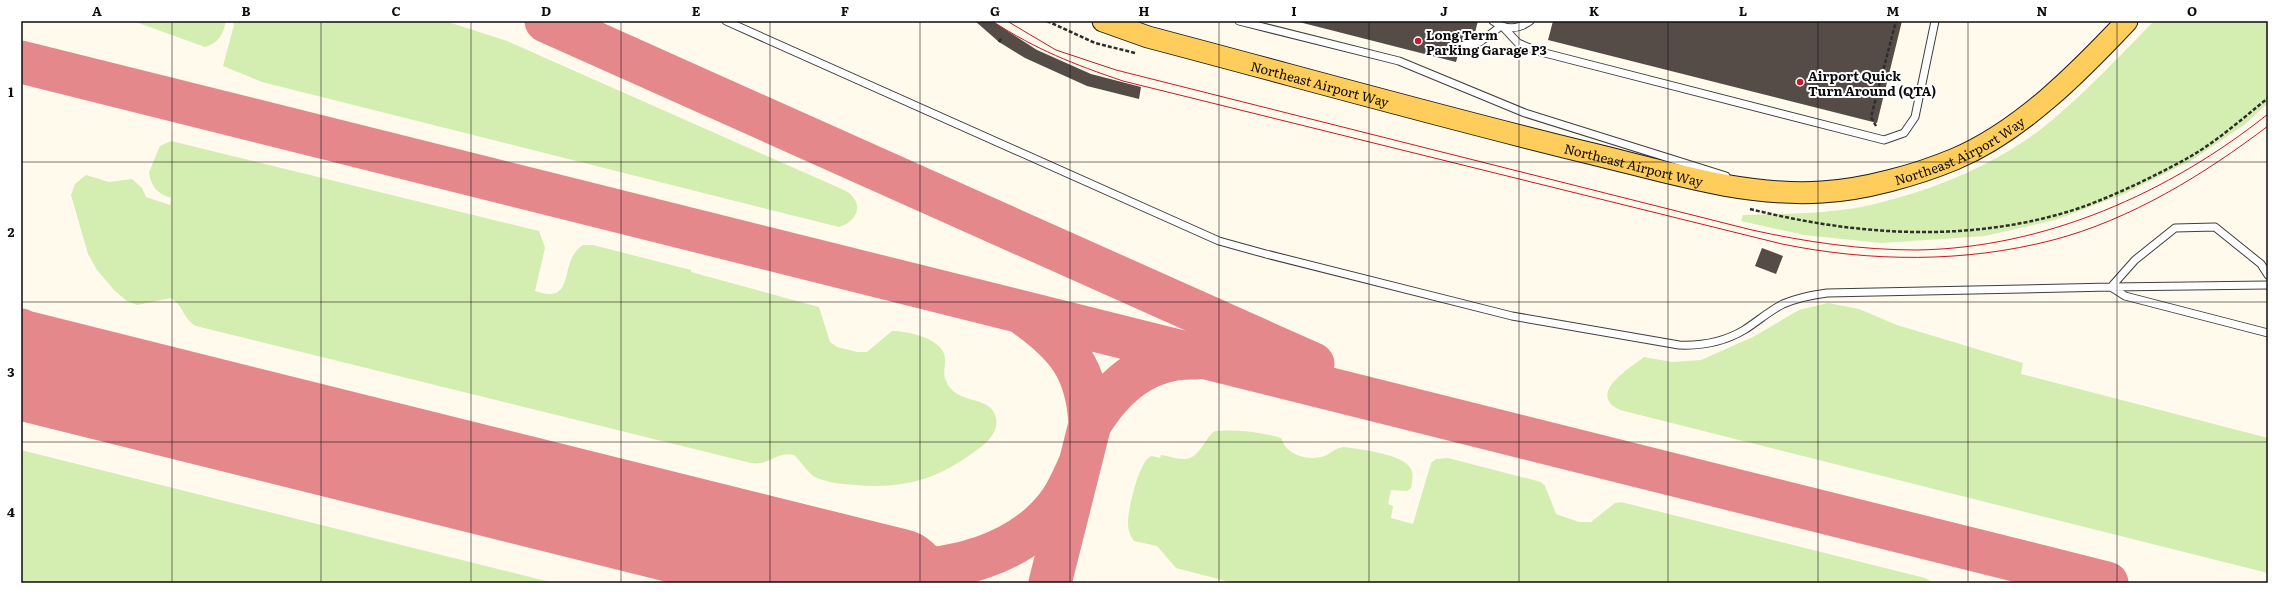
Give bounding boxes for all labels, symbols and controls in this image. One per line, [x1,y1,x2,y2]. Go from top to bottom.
text: A [92,1,102,20]
text: B [242,1,251,20]
text: C [391,1,401,20]
text: D [541,1,551,20]
text: E [692,1,701,20]
text: F [841,1,849,20]
text: G [990,1,1000,20]
text: H [1139,1,1150,20]
text: I [1291,1,1297,20]
text: J [1440,1,1448,20]
text: K [1589,1,1600,20]
text: L [1739,1,1747,20]
text: M [1887,1,1900,20]
text: N [2037,1,2048,20]
text: O [2187,1,2197,20]
place label: Long Term Parking Garage P3 [1426,25,1547,59]
marker: Long Term Parking Garage P3 [1413,36,1423,46]
street label: Northeast Airport Way [1249,55,1392,111]
place label: Airport Quick Turn Around (QTA) [1808,66,1936,100]
marker: Airport Quick Turn Around (QTA) [1795,77,1805,87]
text: 1 [8,82,14,101]
street label: Northeast Airport Way [1892,111,2028,189]
street label: Northeast Airport Way [1562,138,1706,190]
text: 2 [8,222,15,241]
text: 3 [7,362,15,381]
text: 4 [7,502,15,521]

